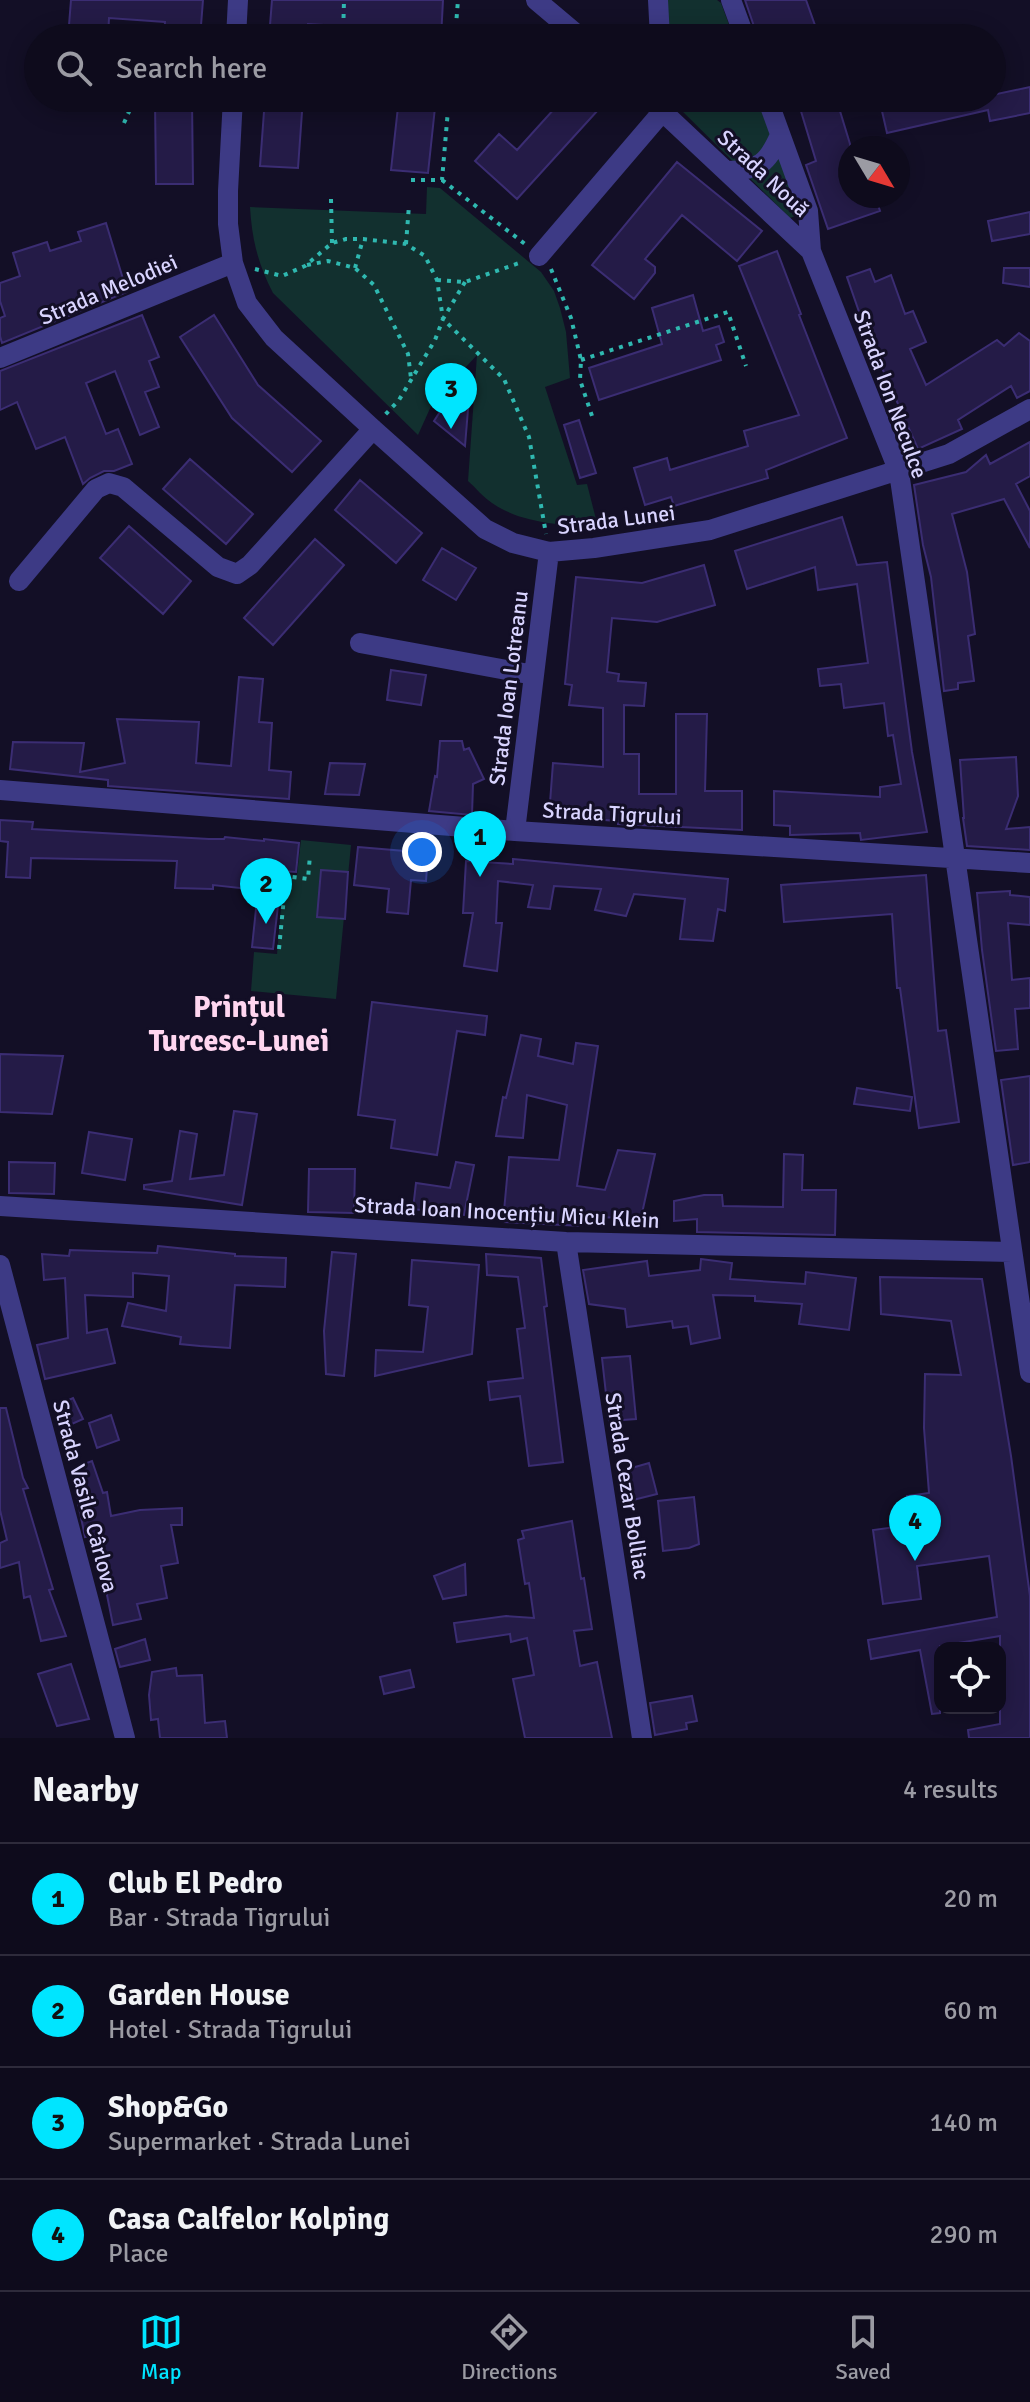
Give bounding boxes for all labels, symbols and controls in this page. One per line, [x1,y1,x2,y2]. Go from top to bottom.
search box [24,24,1006,112]
icon: search [52,46,96,90]
text: Search here [116,50,267,87]
street label: Strada Nouă [712,124,815,223]
north arrow [838,136,910,208]
street label: Strada Melodiei [35,248,181,331]
street label: Strada Ion Neculce [848,306,934,482]
pin: 3 [425,363,477,429]
street label: Strada Lunei [556,499,677,540]
street label: Strada Ioan Lotreanu [483,589,534,787]
street label: Strada Tigrului [542,796,682,831]
pin: 1 [454,811,506,877]
your location [402,832,442,872]
pin: 2 [240,858,292,924]
district label: Prințul Turcesc-Lunei [149,989,329,1060]
street label: Strada Ioan Inocențiu Micu Klein [354,1191,660,1234]
street label: Strada Cezar Bolliac [599,1390,656,1582]
street label: Strada Vasile Cârlova [47,1397,124,1595]
pin: 4 [889,1495,941,1561]
map controls [934,1642,1006,1714]
button: locate [934,1642,1006,1714]
text: Nearby [32,1769,139,1811]
text: 4 results [903,1774,998,1806]
text: Club El Pedro [108,1865,283,1902]
text: 1 [51,1883,65,1915]
text: 20 m [943,1883,998,1915]
text: Bar · Strada Tigrului [108,1902,330,1934]
text: Garden House [108,1977,290,2014]
text: 2 [51,1995,65,2027]
text: 60 m [943,1995,998,2027]
text: Hotel · Strada Tigrului [108,2014,352,2046]
text: Shop&Go [108,2089,228,2126]
text: 3 [51,2107,65,2139]
text: 140 m [929,2107,998,2139]
text: Supermarket · Strada Lunei [108,2126,411,2158]
text: Casa Calfelor Kolping [108,2201,389,2238]
text: 4 [51,2219,65,2251]
text: 290 m [929,2219,998,2251]
text: Place [108,2238,169,2270]
tab: Map [139,2310,183,2385]
tab: Directions [461,2310,557,2385]
tab: Saved [836,2310,891,2385]

